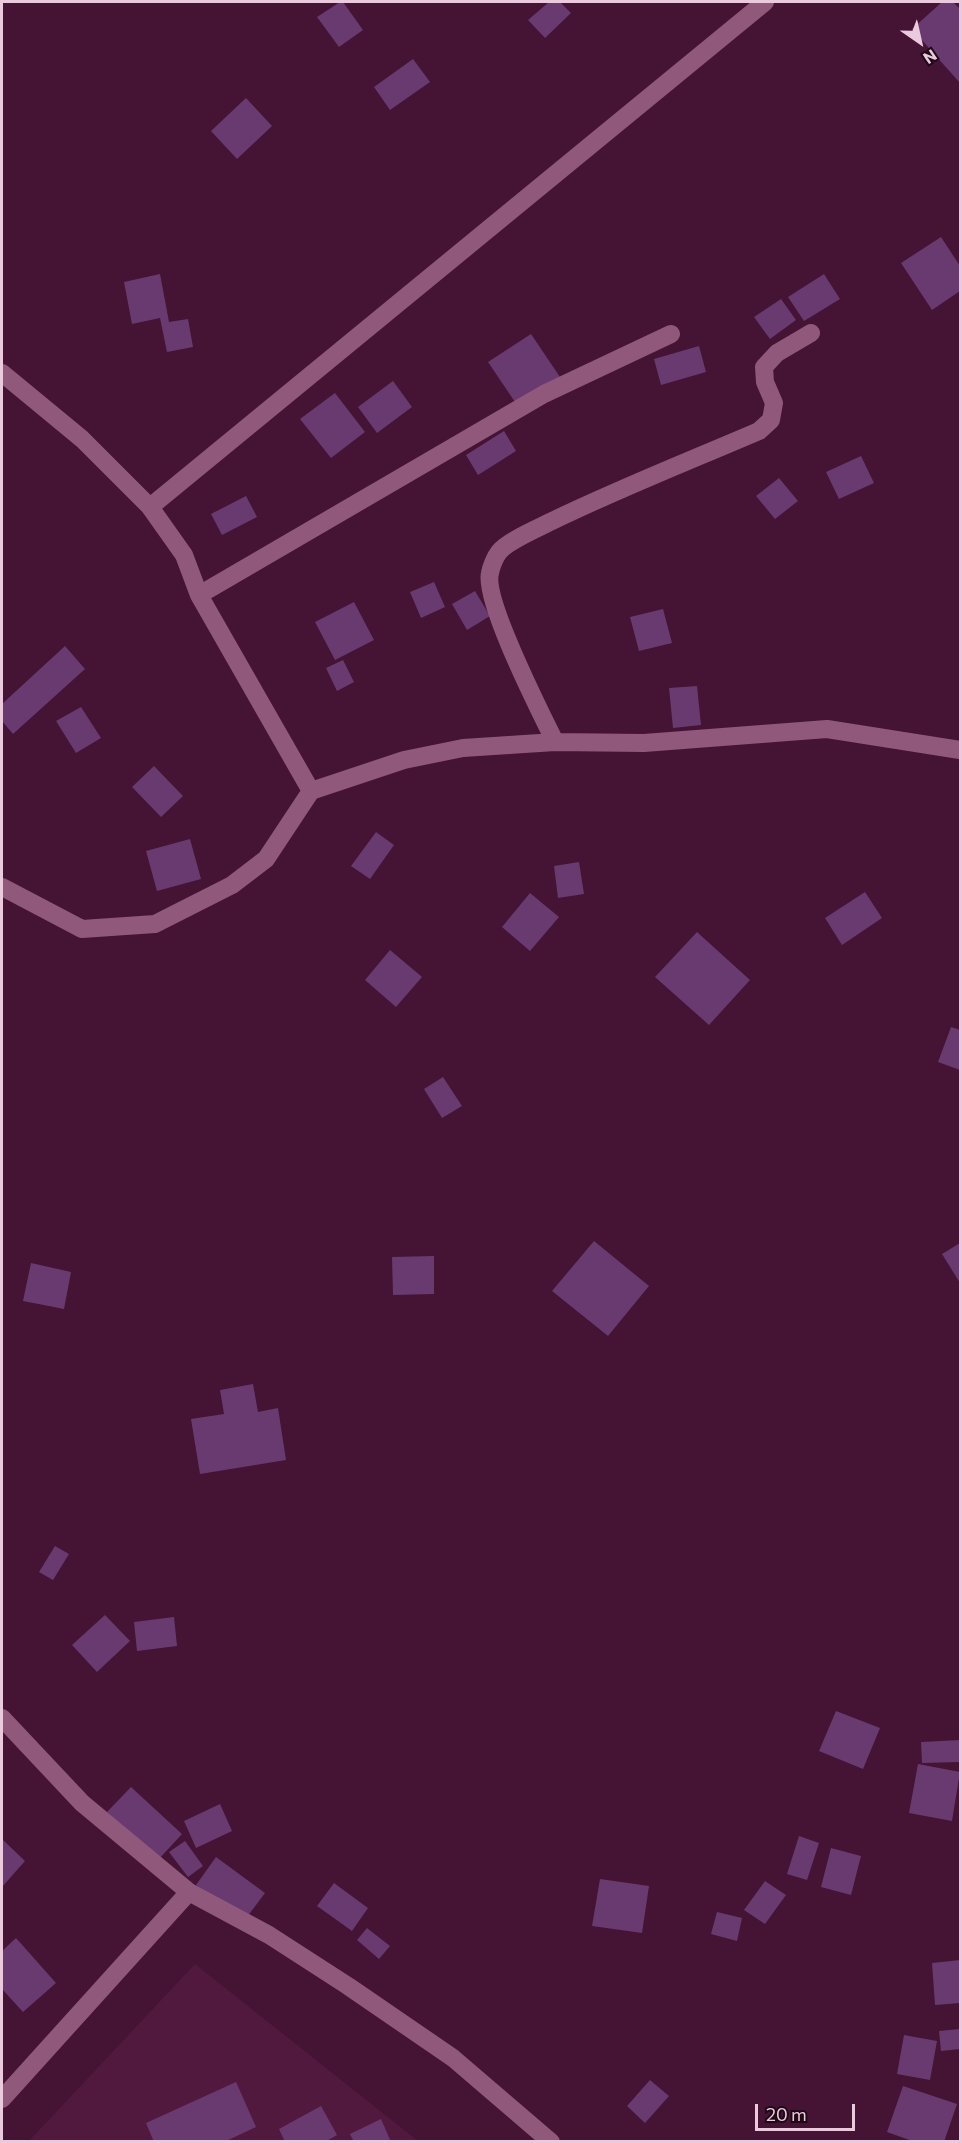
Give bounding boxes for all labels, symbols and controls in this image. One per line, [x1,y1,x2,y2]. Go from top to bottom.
north arrow [890,12,950,72]
text: N [920,46,941,69]
scale bar [758,2092,858,2130]
text: 20 m [766,2103,807,2125]

